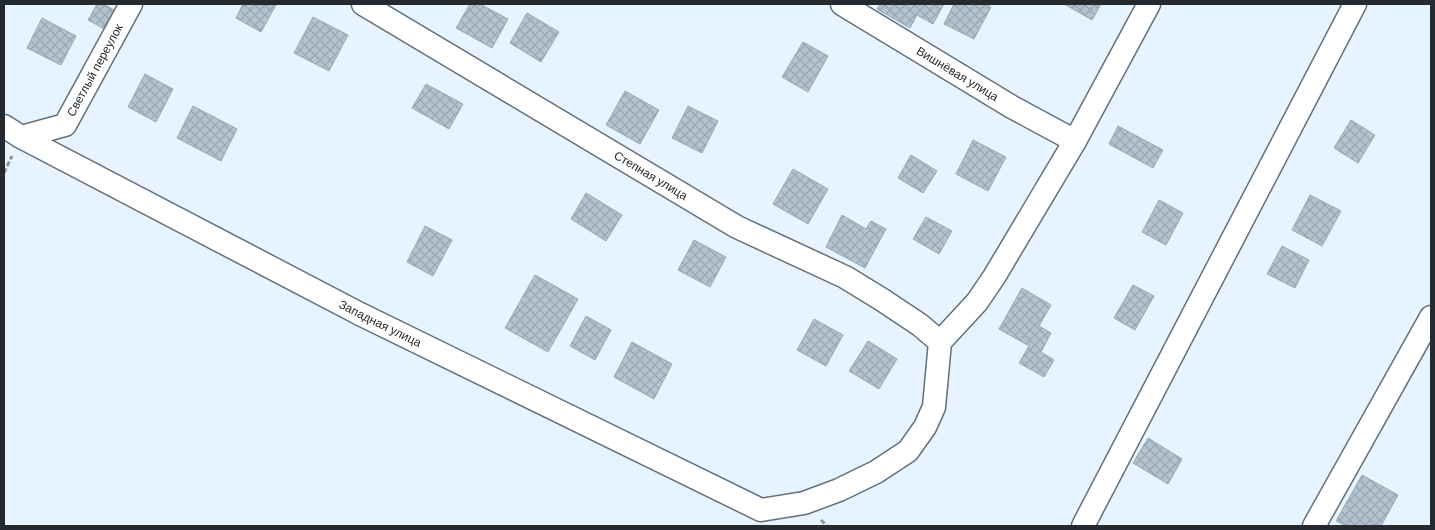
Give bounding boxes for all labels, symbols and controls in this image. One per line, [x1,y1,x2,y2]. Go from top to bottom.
street label: Светлый переулок [63,20,127,119]
street label: Вишнёвая улица [913,43,1002,105]
street label: Степная улица [611,147,691,204]
street label: Западная улица [336,296,424,351]

